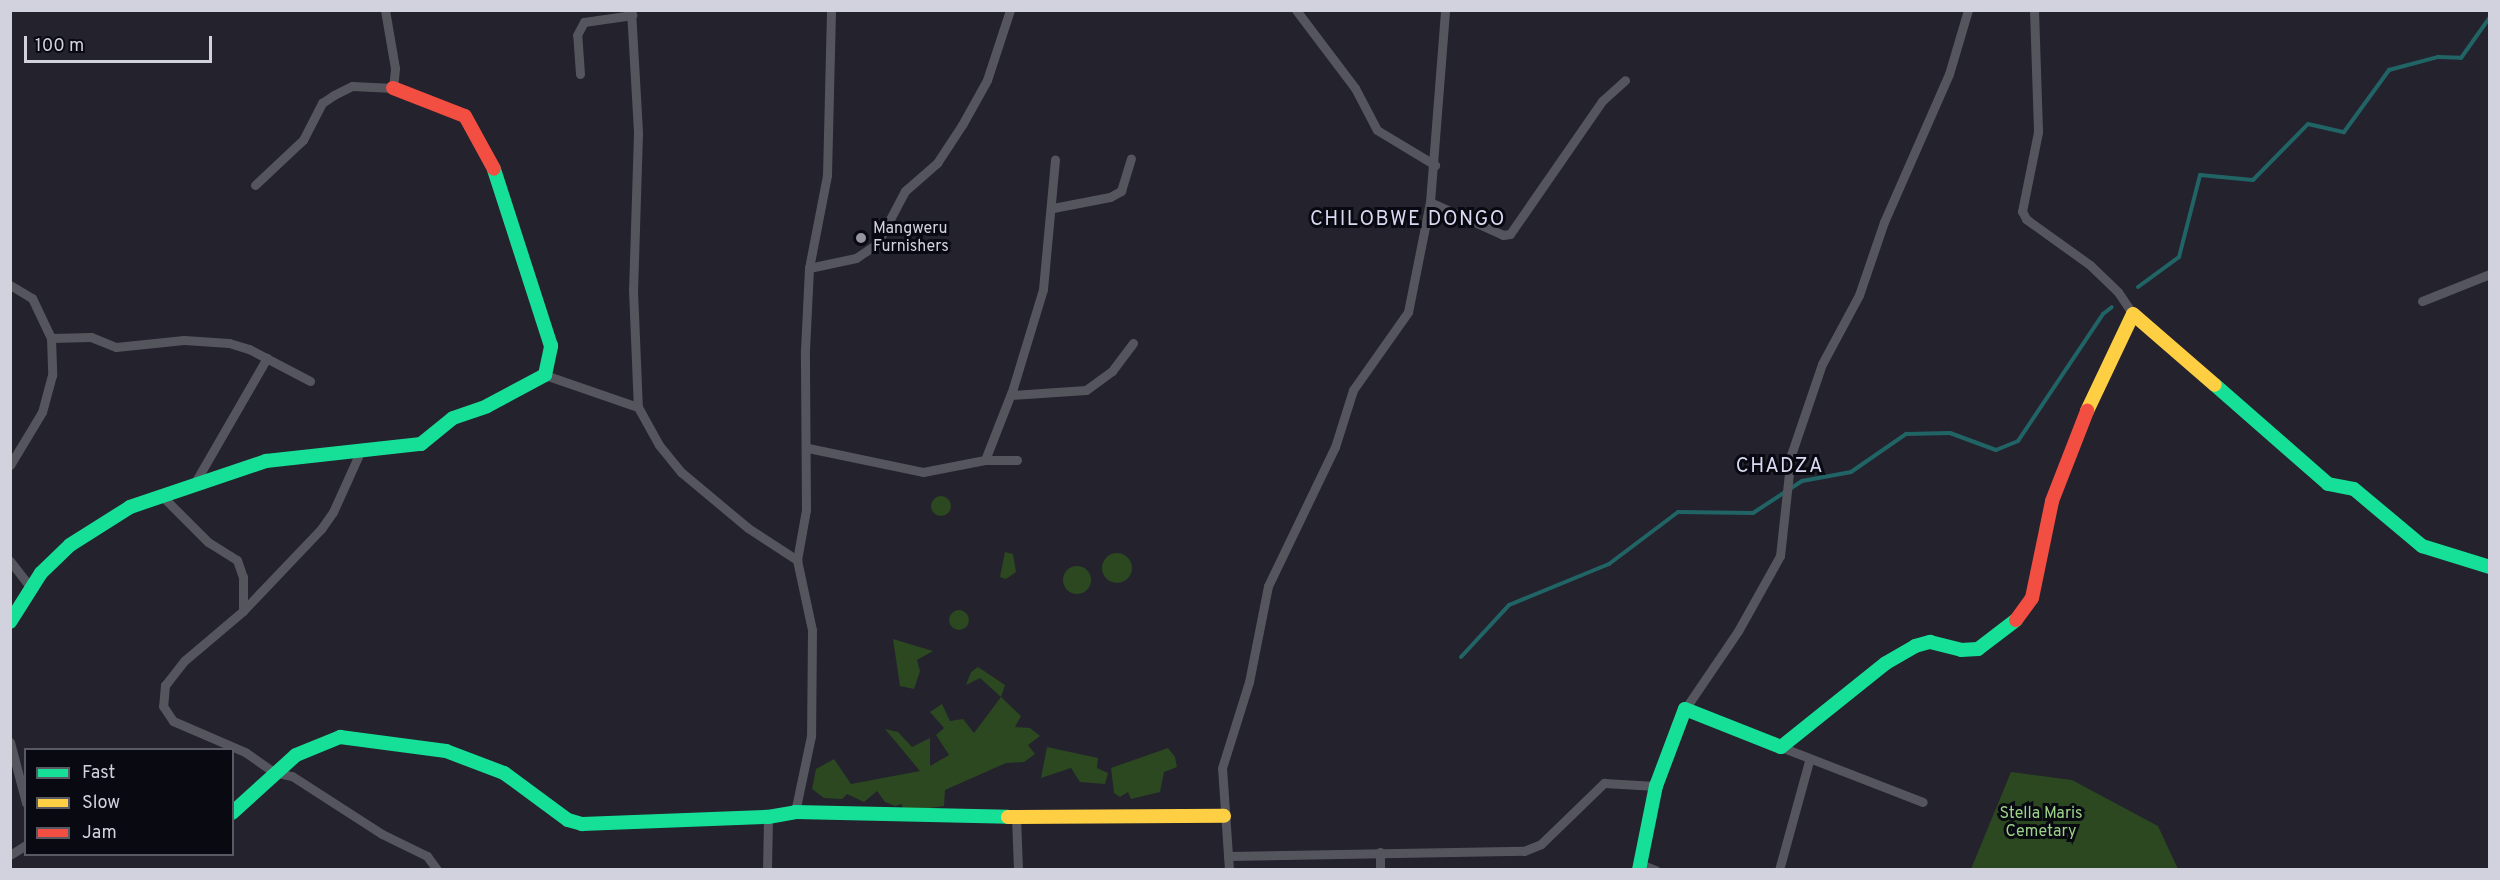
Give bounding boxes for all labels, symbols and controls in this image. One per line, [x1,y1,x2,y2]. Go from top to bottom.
scale bar [27,24,214,62]
text: 100 m [35,35,84,58]
district label: CHILOBWE DONGO [1310,208,1506,232]
place label: Mangweru Furnishers [873,219,949,257]
marker: Mangweru Furnishers [854,231,868,245]
district label: CHADZA [1736,455,1824,479]
legend [24,748,234,856]
text: Fast [82,762,115,785]
text: Slow [82,792,120,815]
park label: Stella Maris Cemetary [1999,804,2083,842]
text: Jam [82,822,117,845]

